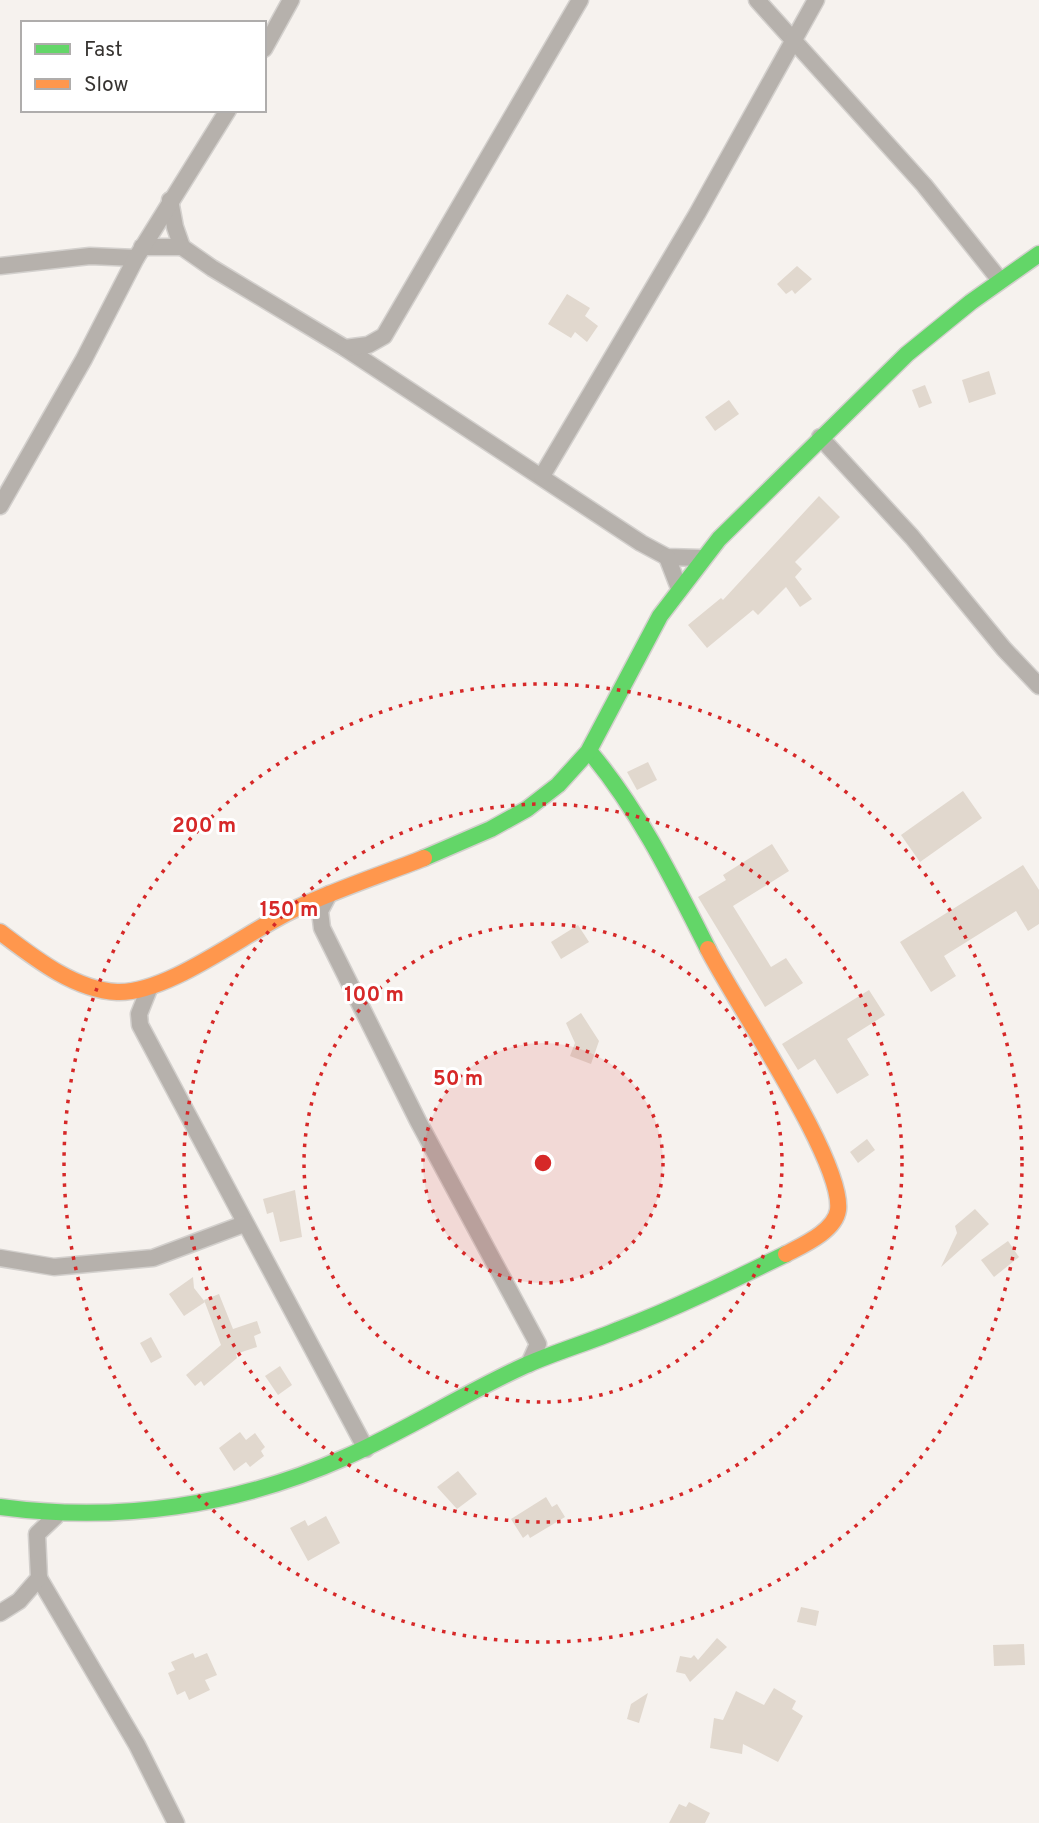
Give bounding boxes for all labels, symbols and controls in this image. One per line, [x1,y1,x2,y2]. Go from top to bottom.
legend [21,21,266,112]
text: Fast [84,37,123,64]
text: Slow [84,72,129,99]
text: 200 m [172,813,236,840]
text: 150 m [260,897,318,924]
text: 100 m [344,982,404,1009]
text: 50 m [433,1066,483,1093]
centre of rings [531,1151,555,1175]

